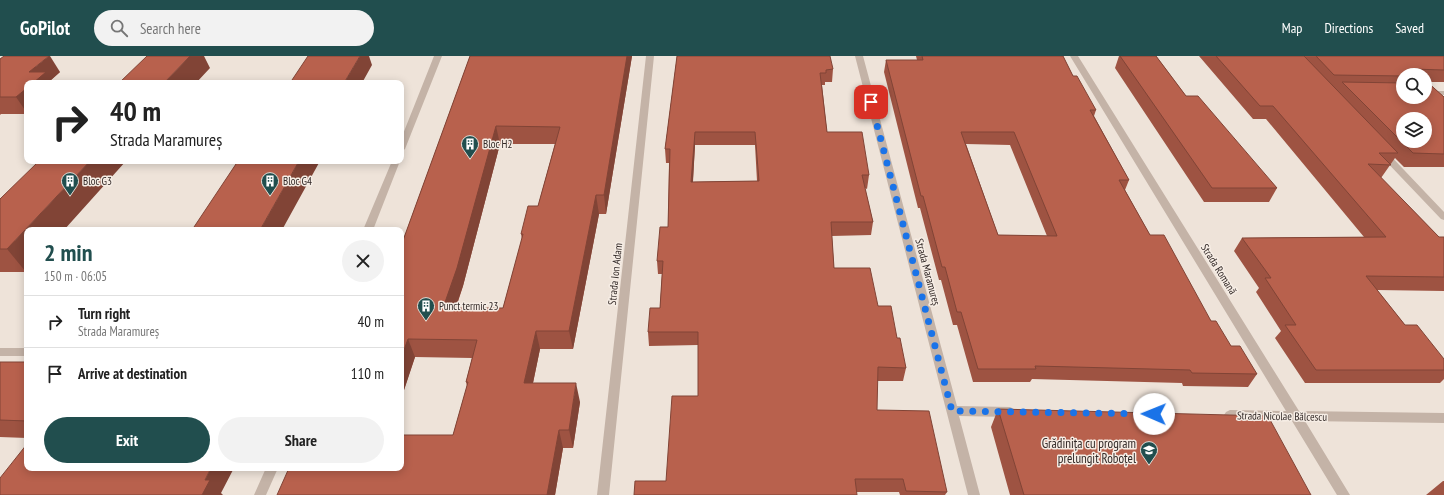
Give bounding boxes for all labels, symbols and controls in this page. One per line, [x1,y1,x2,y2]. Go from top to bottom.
search box [94,10,374,46]
text: GoPilot [20,16,70,40]
icon: search [108,17,130,39]
text: Search here [140,19,201,38]
text: Map [1282,19,1302,37]
text: Directions [1324,19,1373,37]
text: Saved [1395,19,1424,37]
map controls [1396,68,1432,148]
button: search [1396,68,1432,104]
pin [854,85,888,119]
icon: arrive [860,91,882,113]
text: 40 m [110,92,161,129]
icon: right [44,96,96,148]
button: layers [1396,112,1432,148]
text: Strada Maramureș [110,128,222,151]
building icon: Bloc H2 [460,134,480,159]
place label: Bloc H2 [483,137,512,151]
building icon: Bloc G3 [60,171,80,196]
building icon: Bloc G4 [260,171,280,196]
place label: Bloc G3 [83,174,112,188]
place label: Bloc G4 [283,174,312,188]
text: 2 min [44,237,92,268]
street label: Strada Maramureș [912,237,944,307]
button: close [342,240,384,282]
street label: Strada Romană [1198,241,1240,297]
street label: Strada Ion Adam [605,242,625,306]
text: 150 m · 06:05 [44,268,107,285]
building icon: Punct termic 23 [416,296,436,321]
place label: Punct termic 23 [439,299,499,313]
text: Turn right [78,304,130,323]
icon: right [44,311,66,333]
text: 40 m [358,312,384,331]
text: Strada Maramureș [78,323,159,340]
icon: arrive [44,363,66,385]
text: Arrive at destination [78,364,187,383]
text: 110 m [351,364,384,383]
position arrow [1133,393,1175,435]
street label: Strada Nicolae Bălcescu [1237,408,1327,424]
button: Exit [44,417,210,463]
button: Share [218,417,384,463]
place label: Grădinița cu program prelungit Roboțel [1042,435,1136,467]
school or university icon: Grădinița cu program prelungit Roboțel [1139,440,1159,465]

